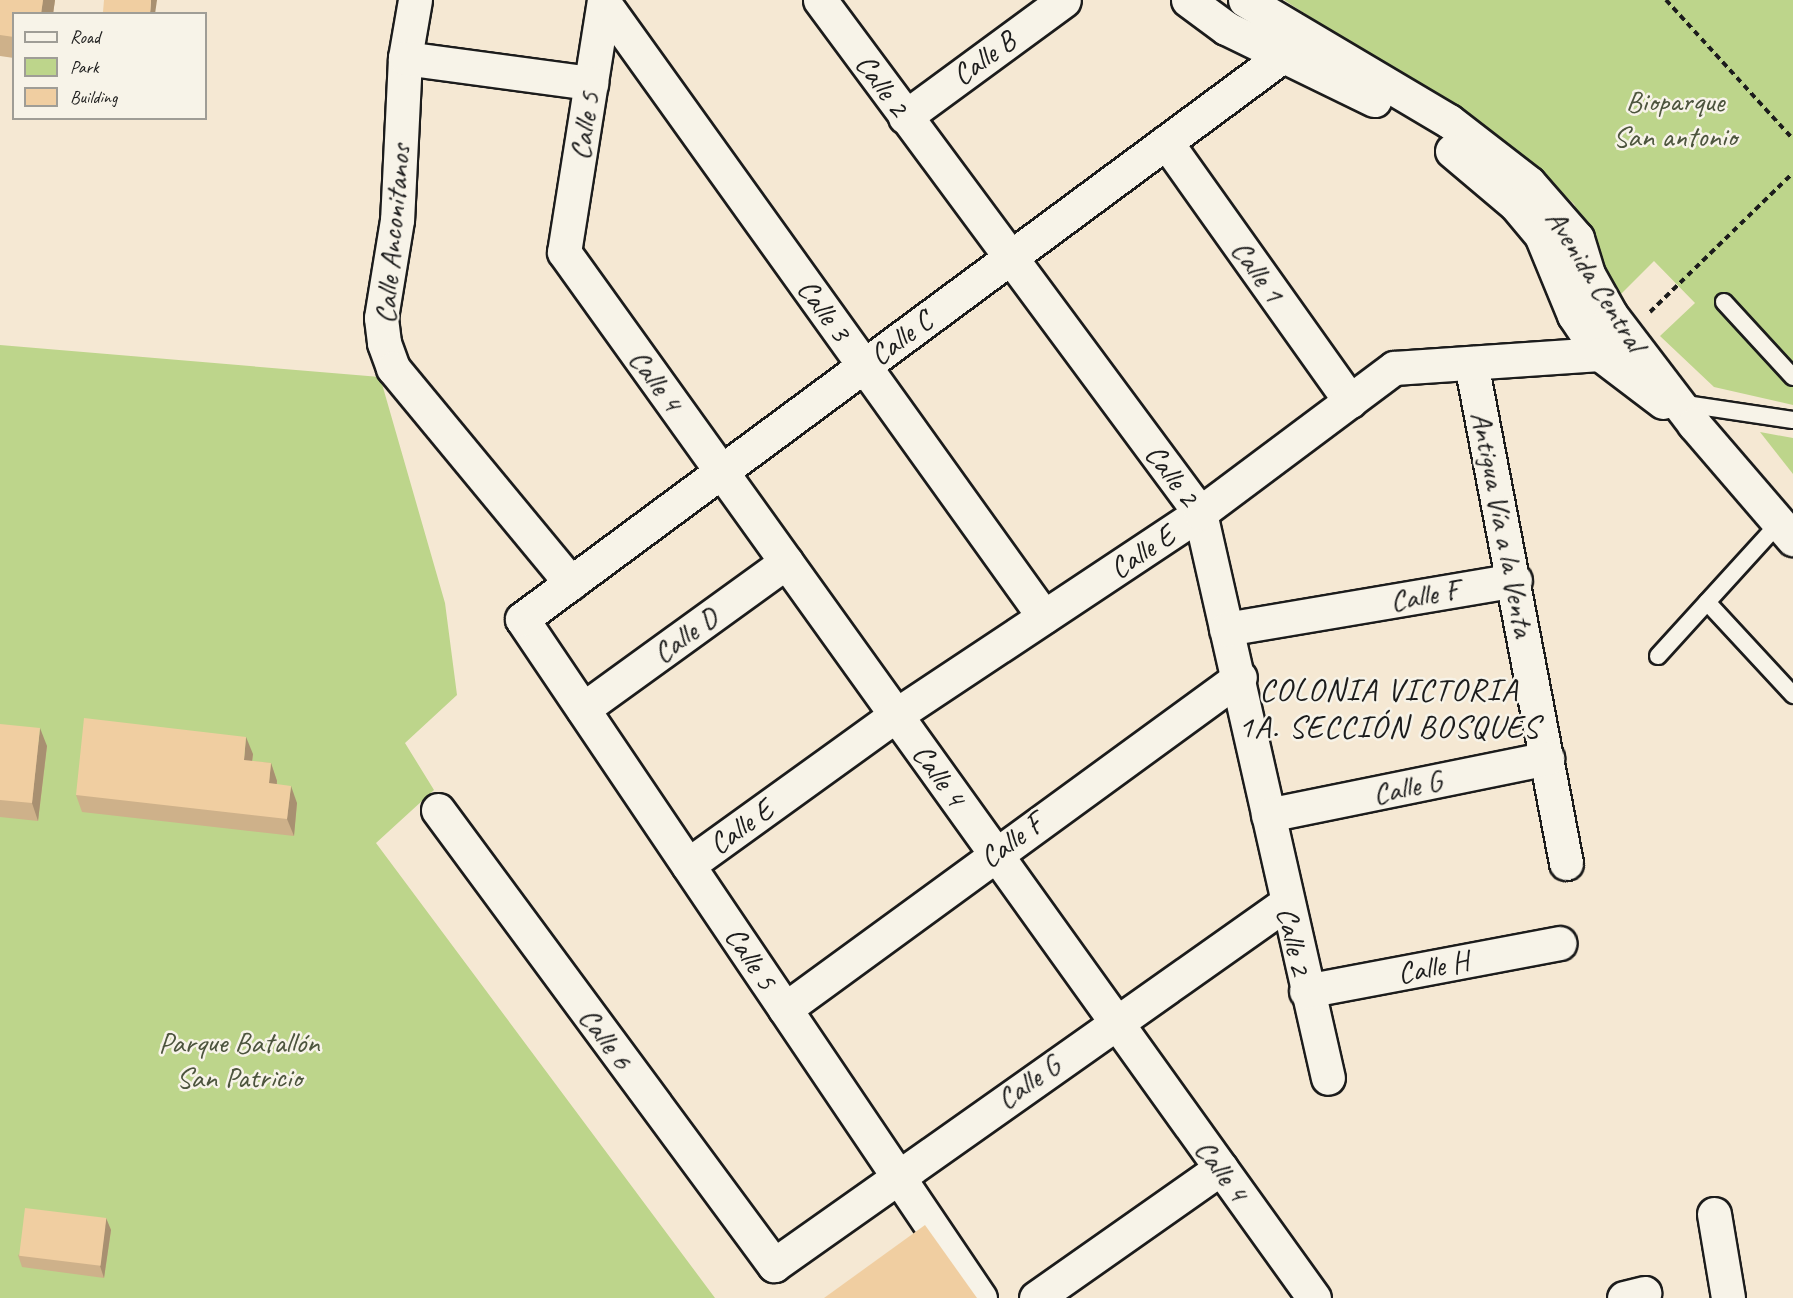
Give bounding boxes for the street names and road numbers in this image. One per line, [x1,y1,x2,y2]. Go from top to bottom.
street label: Calle B [945,23,1023,93]
street label: Calle 2 [847,47,917,123]
street label: Calle 5 [561,90,607,162]
street label: Calle Anconitanos [366,143,418,325]
street label: Avenida Central [1538,202,1654,358]
street label: Calle 1 [1224,233,1292,309]
street label: Calle 3 [789,272,859,348]
street label: Calle C [863,303,939,373]
street label: Calle 4 [621,342,691,418]
street label: Antigua Vía a la Venta [1463,407,1543,641]
street label: Calle 2 [1137,437,1207,513]
street label: Calle E [1103,517,1181,587]
street label: Calle F [1387,571,1461,619]
street label: Calle D [645,599,725,671]
street label: Calle 4 [904,737,974,813]
street label: Calle G [1369,762,1445,812]
street label: Calle E [702,792,780,862]
street label: Calle F [973,806,1049,876]
street label: Calle 2 [1269,904,1319,978]
street label: Calle 5 [717,920,785,996]
street label: Calle H [1395,943,1471,991]
street label: Calle 6 [571,1000,641,1076]
street label: Calle G [989,1047,1067,1117]
street label: Calle 4 [1187,1132,1257,1208]

